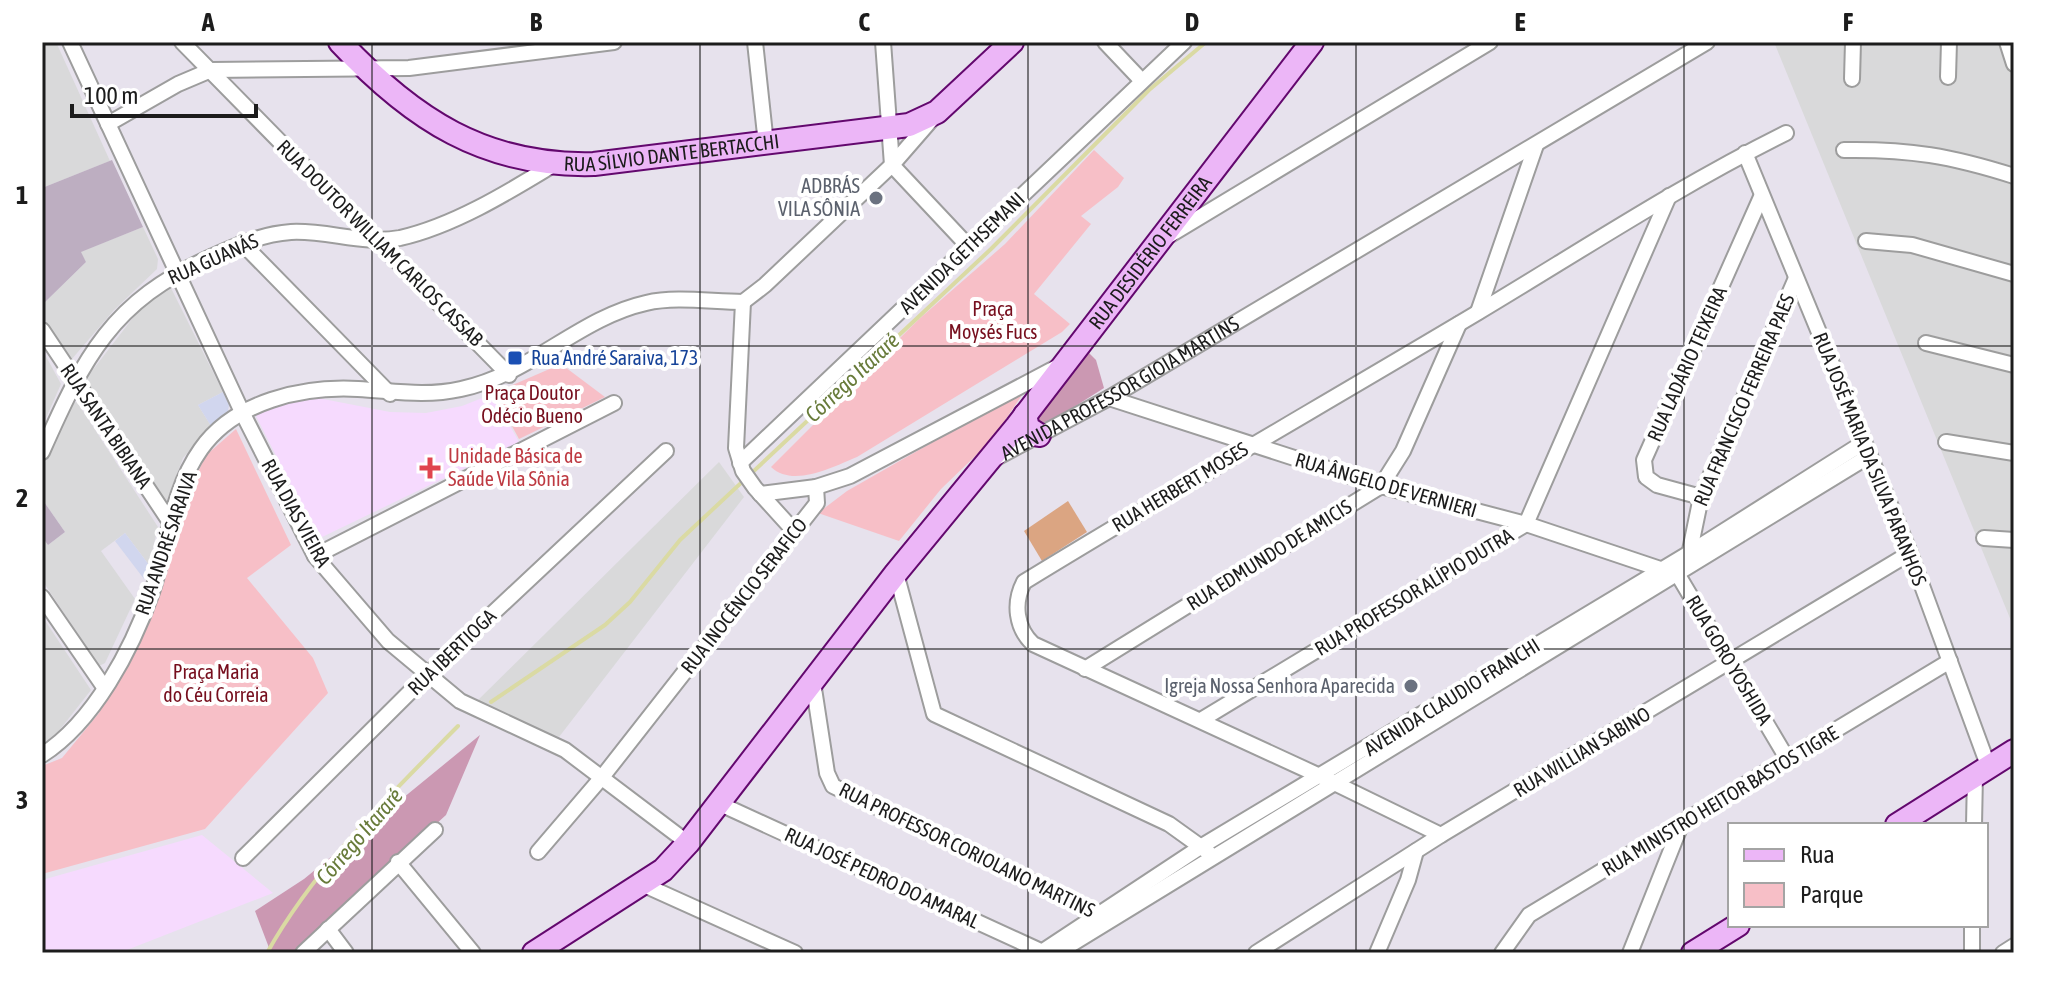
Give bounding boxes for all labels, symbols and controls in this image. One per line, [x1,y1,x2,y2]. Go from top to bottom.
text: A [201,7,215,37]
text: B [530,7,543,37]
text: C [858,7,870,37]
text: D [1185,7,1199,37]
text: E [1514,7,1526,37]
text: F [1843,7,1854,37]
scale bar [72,68,256,118]
text: 100 m [84,82,138,109]
street label: RUA SÍLVIO DANTE BERTACCHI [563,129,781,175]
street label: RUA DOUTOR WILLIAM CARLOS CASSAB [273,135,488,351]
street label: RUA DESIDÉRIO FERREIRA [1084,171,1216,333]
place label: ADBRÁS VILA SÔNIA [778,174,860,220]
text: 1 [16,180,28,210]
street label: AVENIDA GETHSEMANI [894,187,1029,318]
marker: ADBRÁS VILA SÔNIA [867,189,885,207]
street label: RUA GUANÁS [164,228,262,289]
street label: RUA LADÁRIO TEIXEIRA [1642,283,1731,445]
street label: RUA FRANCISCO FERREIRA PAES [1688,290,1799,509]
park label: Praça Moysés Fucs [949,297,1037,343]
street label: AVENIDA PROFESSOR GIOIA MARTINS [997,311,1243,464]
water label: Córrego Itararé [800,327,904,427]
street label: RUA JOSÉ MARIA DA SILVA PARANHOS [1809,329,1932,589]
place label: Rua André Saraiva, 173 [531,346,698,369]
marker: Rua André Saraiva, 173 [506,349,524,367]
street label: RUA SANTA BIBIANA [56,359,157,493]
park label: Praça Doutor Odécio Bueno [481,381,583,427]
street label: RUA HERBERT MOSES [1108,437,1252,536]
place label: Unidade Básica de Saúde Vila Sônia [448,444,583,490]
street label: RUA ÂNGELO DE VERNIERI [1293,448,1480,522]
street label: RUA DIAS VIEIRA [257,455,336,571]
marker: Unidade Básica de Saúde Vila Sônia [419,457,441,479]
street label: RUA ANDRÉ SARAIVA [130,468,201,618]
text: 2 [16,483,28,513]
street label: RUA EDMUNDO DE AMICIS [1182,494,1355,615]
street label: RUA INOCÊNCIO SERAFICO [676,513,811,678]
street label: RUA PROFESSOR ALÍPIO DUTRA [1311,523,1517,660]
street label: RUA GORO YOSHIDA [1682,591,1777,729]
street label: RUA IBERTIOGA [403,604,501,699]
street label: AVENIDA CLAUDIO FRANCHI [1360,633,1544,760]
park label: Praça Maria do Céu Correia [163,660,269,706]
place label: Igreja Nossa Senhora Aparecida [1164,674,1395,697]
marker: Igreja Nossa Senhora Aparecida [1402,677,1420,695]
street label: RUA WILLIAN SABINO [1509,702,1654,801]
street label: RUA MINISTRO HEITOR BASTOS TIGRE [1598,721,1842,880]
street label: RUA PROFESSOR CORIOLANO MARTINS [836,778,1099,922]
water label: Córrego Itararé [310,782,408,890]
text: 3 [16,785,28,815]
street label: RUA JOSÉ PEDRO DO AMARAL [781,822,983,933]
legend [1728,823,1988,927]
text: Rua [1800,841,1835,868]
text: Parque [1800,881,1863,908]

